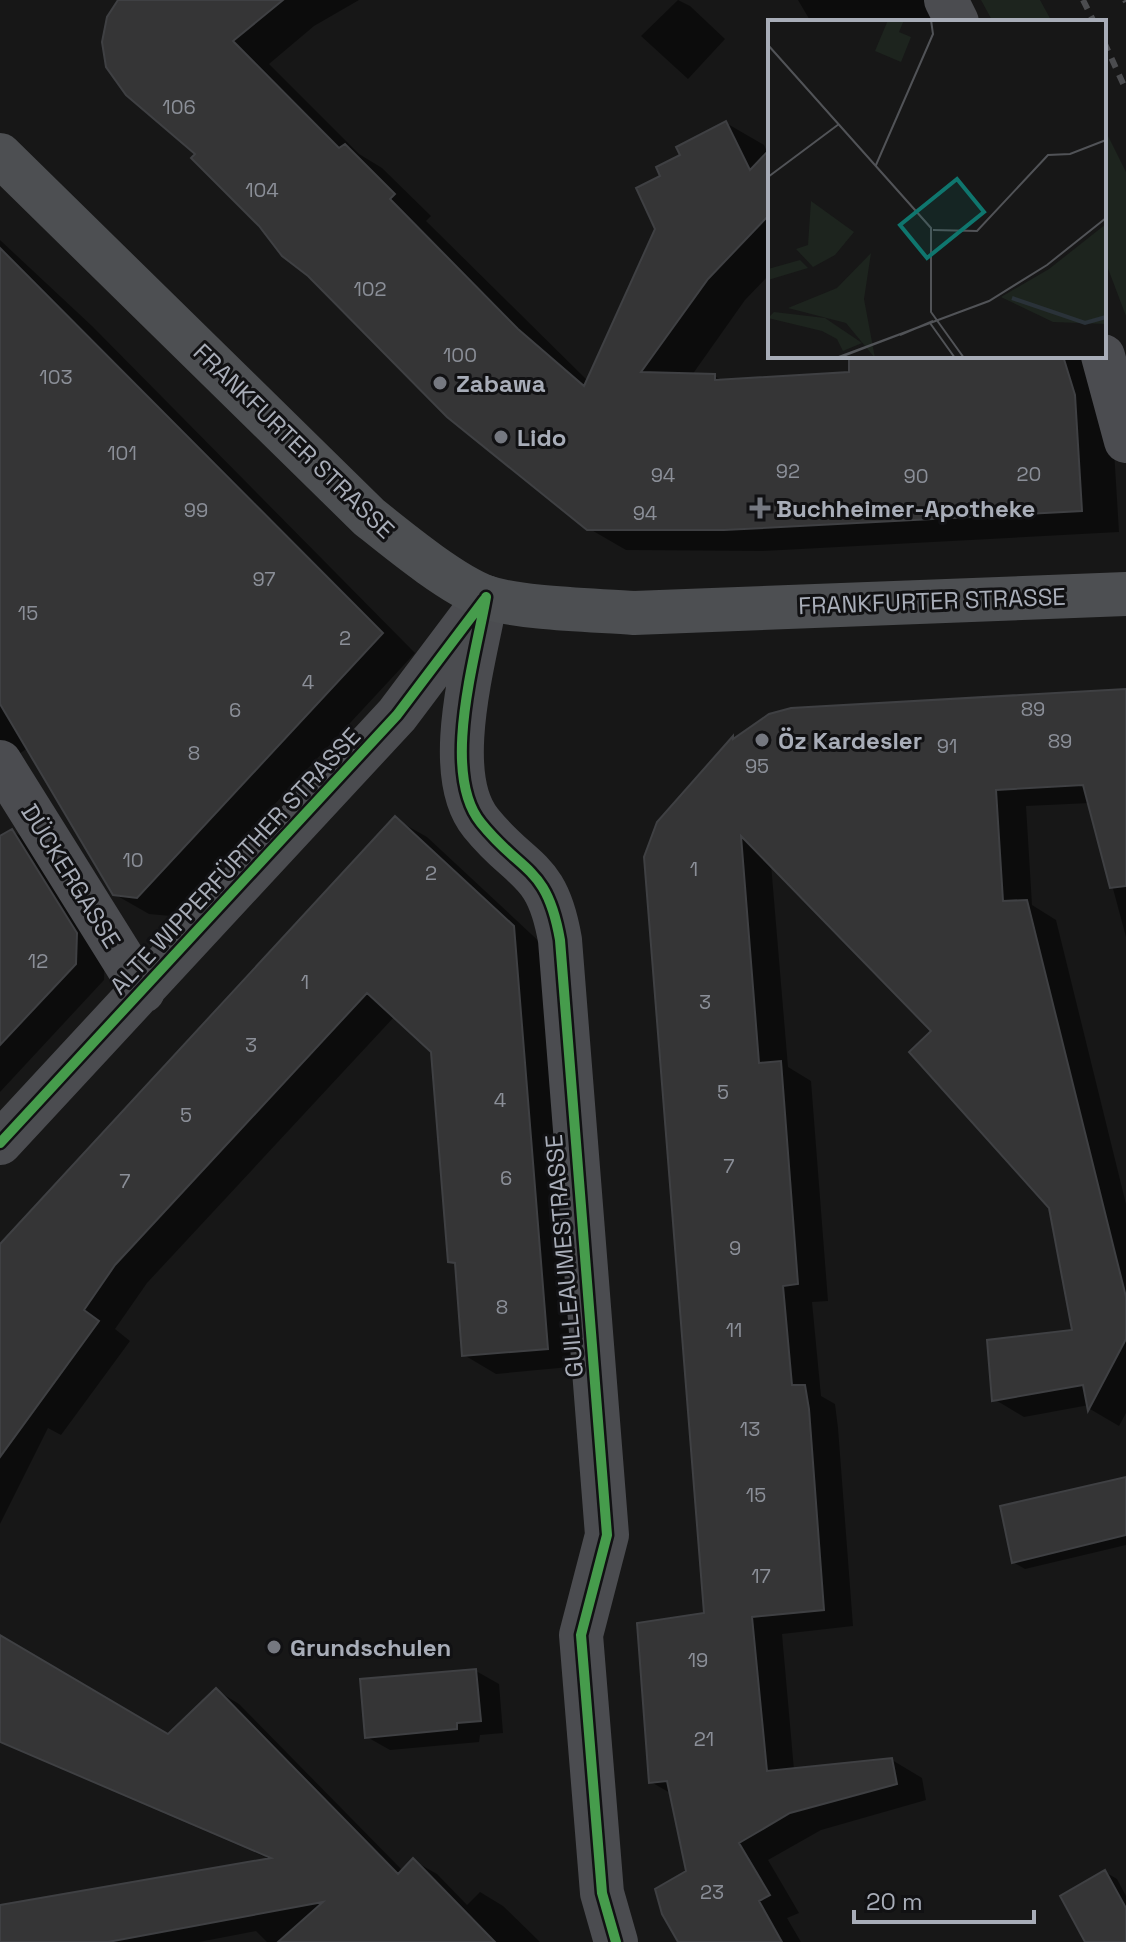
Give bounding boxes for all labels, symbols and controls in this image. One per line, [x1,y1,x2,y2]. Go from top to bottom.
inset map [768,20,1106,358]
house number: 106 [162,94,196,120]
house number: 104 [245,177,279,203]
house number: 102 [353,276,387,302]
street label: FRANKFURTER STRASSE [187,337,401,545]
house number: 100 [443,342,477,368]
house number: 103 [39,364,73,390]
place label: Zabawa [456,368,546,399]
marker: Zabawa [431,374,449,392]
place label: Lido [517,422,566,453]
marker: Lido [492,428,510,446]
house number: 101 [107,440,137,466]
house number: 92 [776,458,800,484]
house number: 20 [1017,461,1041,487]
house number: 94 [651,462,675,488]
house number: 90 [903,463,929,489]
place label: Buchheimer-Apotheke [776,493,1035,524]
house number: 99 [184,497,208,523]
marker: Buchheimer-Apotheke [751,499,769,517]
house number: 94 [633,500,657,526]
house number: 97 [252,566,276,592]
street label: FRANKFURTER STRASSE [798,581,1066,621]
house number: 15 [18,600,38,626]
house number: 2 [339,625,351,651]
house number: 4 [302,669,314,695]
house number: 89 [1021,696,1045,722]
house number: 6 [229,697,241,723]
street label: ALTE WIPPERFÜRTHER STRASSE [103,721,367,1001]
place label: Öz Kardesler [778,725,922,756]
house number: 89 [1048,728,1072,754]
marker: Öz Kardesler [753,731,771,749]
house number: 91 [937,733,957,759]
house number: 8 [188,740,200,766]
house number: 95 [745,753,769,779]
street label: DÜCKERGASSE [14,798,128,954]
house number: 10 [122,847,144,873]
house number: 1 [690,856,698,882]
house number: 2 [425,860,437,886]
house number: 12 [28,948,48,974]
house number: 1 [301,969,309,995]
house number: 3 [699,989,711,1015]
house number: 3 [245,1032,257,1058]
house number: 5 [717,1079,729,1105]
house number: 4 [494,1087,506,1113]
house number: 5 [180,1102,192,1128]
street label: GUILLEAUMESTRASSE [538,1133,590,1379]
house number: 7 [723,1153,735,1179]
house number: 6 [500,1165,512,1191]
house number: 7 [119,1168,131,1194]
house number: 9 [729,1235,741,1261]
house number: 8 [496,1294,508,1320]
house number: 11 [726,1317,742,1343]
house number: 13 [740,1416,760,1442]
house number: 15 [746,1482,766,1508]
house number: 17 [751,1563,771,1589]
place label: Grundschulen [290,1632,451,1663]
marker: Grundschulen [265,1638,283,1656]
house number: 19 [688,1647,708,1673]
house number: 21 [694,1726,714,1752]
scale bar [854,1874,1034,1924]
house number: 23 [700,1879,724,1905]
text: 20 m [866,1886,923,1917]

